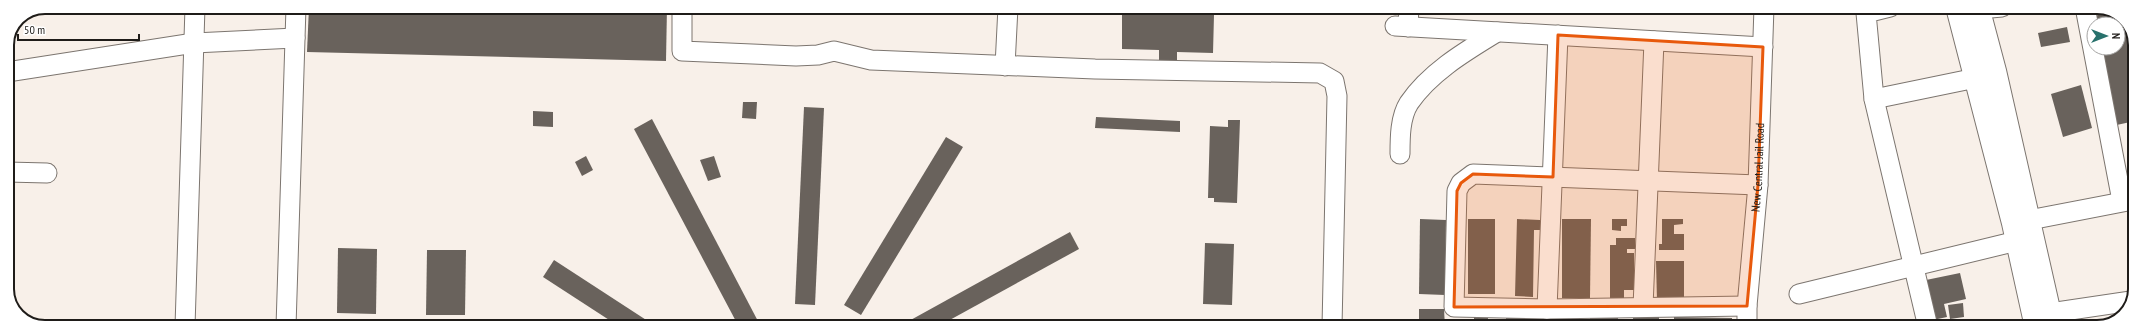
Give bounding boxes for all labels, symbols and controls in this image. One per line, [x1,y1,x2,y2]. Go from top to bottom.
scale bar [18,16,139,42]
north arrow [2086,16,2126,56]
text: 50 m [24,22,45,37]
text: N [2109,33,2123,39]
street label: New Central Jail Road [1748,123,1767,213]

